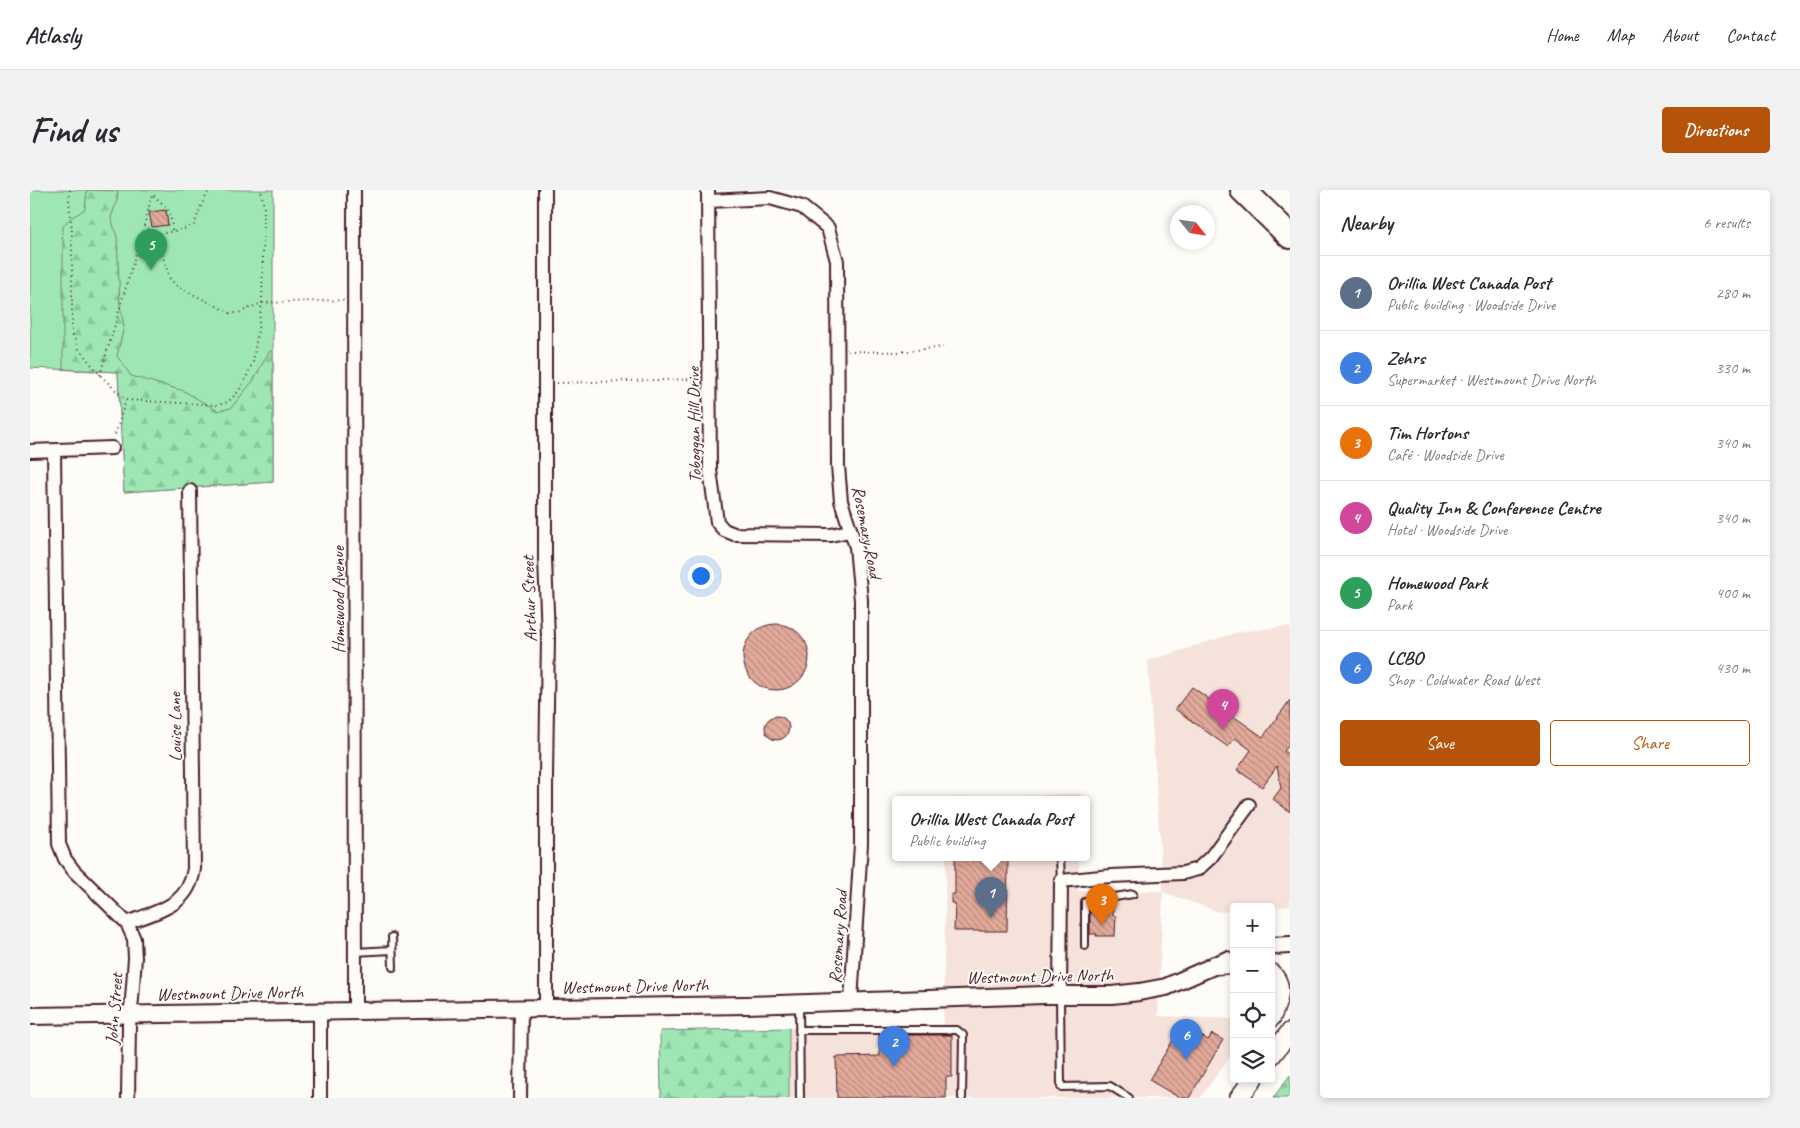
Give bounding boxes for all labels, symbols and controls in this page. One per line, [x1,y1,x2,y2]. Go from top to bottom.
text: Atlasly [25,20,81,50]
text: Home [1546,24,1579,46]
text: Map [1607,24,1634,46]
text: About [1662,24,1698,46]
text: Contact [1726,24,1775,46]
button: Directions [1662,107,1770,153]
text: Find us [30,108,117,153]
north arrow [1170,205,1215,250]
text: Nearby [1340,210,1393,236]
text: 6 results [1703,213,1750,233]
pin: 5 [135,229,167,270]
text: Orillia West Canada Post [1387,271,1551,295]
text: 1 [1352,283,1360,303]
text: 280 m [1716,283,1750,303]
text: Public building · Woodside Drive [1387,295,1555,315]
text: Zehrs [1387,346,1425,370]
text: 2 [1352,358,1360,378]
text: 330 m [1716,358,1750,378]
street label: Toboggan Hill Drive [682,366,706,483]
text: Supermarket · Westmount Drive North [1387,370,1596,390]
text: Tim Hortons [1387,421,1468,445]
text: 3 [1352,433,1360,453]
text: 340 m [1716,433,1750,453]
text: Café · Woodside Drive [1387,445,1504,465]
street label: Rosemary Road [847,484,887,583]
text: Quality Inn & Conference Centre [1387,496,1601,520]
text: 4 [1352,508,1360,528]
text: 340 m [1716,508,1750,528]
text: Hotel · Woodside Drive [1387,520,1507,540]
street label: Homewood Avenue [327,545,349,654]
street label: Arthur Street [516,554,541,642]
your location [688,563,714,589]
text: Homewood Park [1387,571,1487,595]
text: 5 [1353,583,1359,603]
text: 400 m [1716,583,1750,603]
text: Park [1387,595,1412,615]
text: LCBO [1387,646,1423,670]
text: 6 [1352,658,1360,678]
text: 430 m [1716,658,1750,678]
text: Shop · Coldwater Road West [1387,670,1540,690]
pin: 4 [1207,689,1239,730]
street label: Louise Lane [163,691,187,762]
button: Save [1340,720,1540,766]
button: Share [1550,720,1750,766]
popup [892,796,1090,861]
text: Orillia West Canada Post [909,807,1073,831]
text: Public building [909,831,985,851]
pin: 1 [975,877,1007,918]
pin: 3 [1086,884,1118,925]
street label: Rosemary Road [824,887,852,984]
map controls [1230,903,1275,1083]
button: + [1230,903,1275,948]
button: − [1230,948,1275,993]
street label: Westmount Drive North [967,964,1115,988]
street label: John Street [100,971,128,1046]
street label: Westmount Drive North [562,974,710,998]
street label: Westmount Drive North [157,981,305,1005]
button: locate [1230,993,1275,1038]
pin: 6 [1170,1019,1202,1060]
pin: 2 [878,1026,910,1067]
button: layers [1230,1038,1275,1083]

